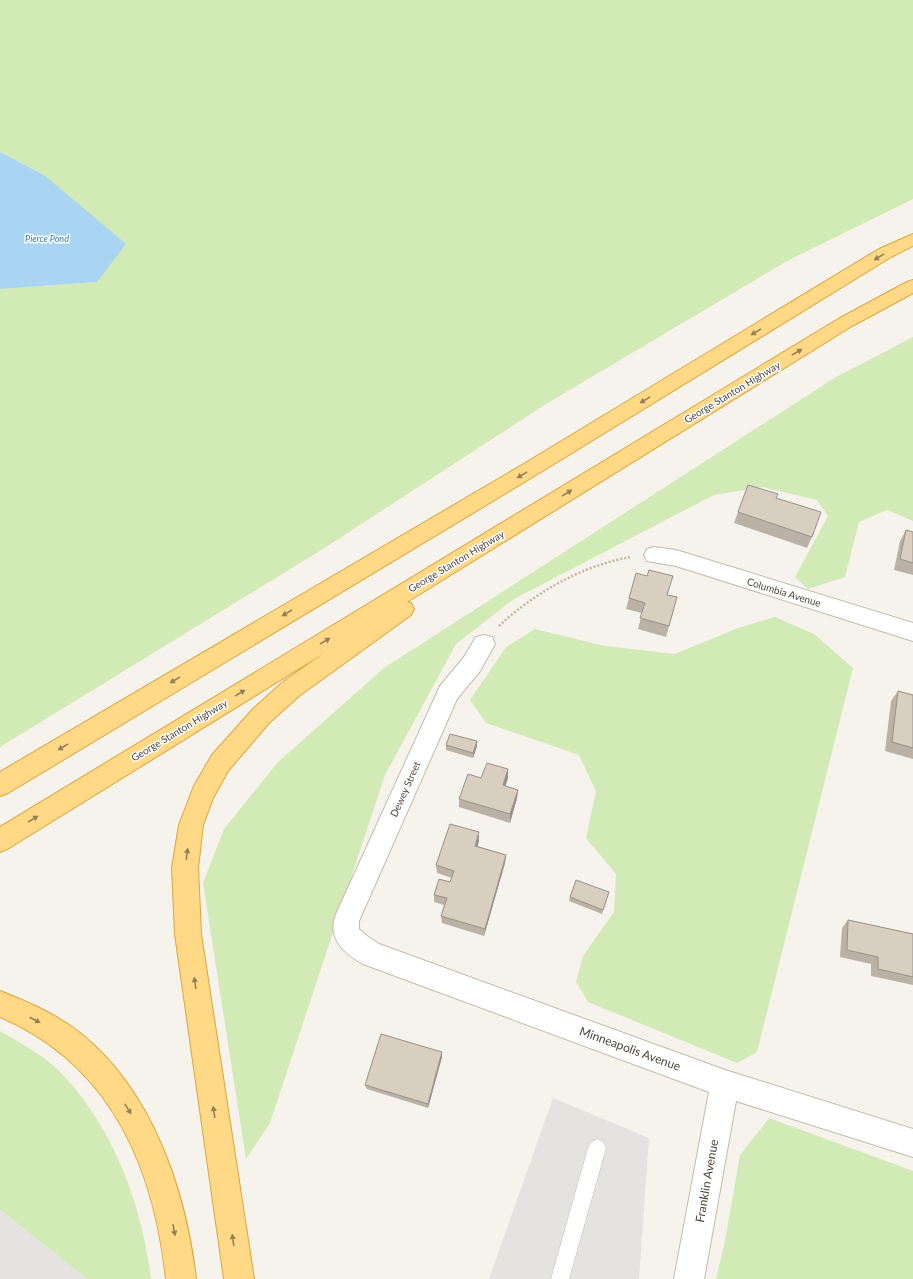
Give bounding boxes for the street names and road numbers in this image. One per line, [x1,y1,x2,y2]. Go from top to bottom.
street label: George Stanton Highway [682,358,783,425]
street label: George Stanton Highway [406,527,507,594]
street label: Columbia Avenue [746,575,822,609]
street label: George Stanton Highway [129,696,230,763]
street label: Dewey Street [387,759,423,819]
street label: Minneapolis Avenue [578,1023,683,1074]
street label: Franklin Avenue [692,1138,721,1224]

